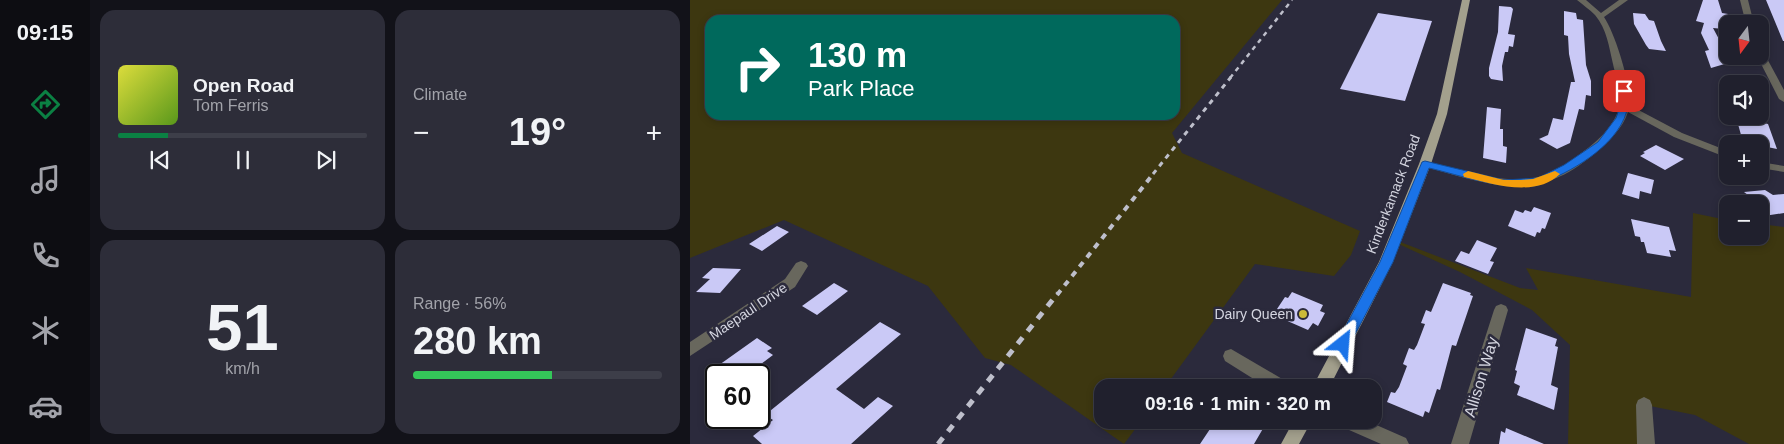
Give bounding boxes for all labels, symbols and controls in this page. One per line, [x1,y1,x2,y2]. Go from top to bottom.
north arrow [1719,15,1769,65]
map controls [1719,15,1769,245]
text: 09:15 [17,20,73,45]
icon: right [725,35,790,100]
text: 130 m [808,35,907,74]
pin [1603,70,1645,112]
text: Open Road [193,75,294,96]
button: sound [1719,75,1769,125]
text: Park Place [808,76,914,101]
icon: arrive [1610,77,1638,105]
text: Climate [413,86,467,103]
icon: directions [28,87,63,122]
text: Tom Ferris [193,97,269,114]
text: 19° [509,111,566,153]
text: − [413,117,429,148]
text: + [646,117,662,148]
street label: Kinderkamack Road [1363,132,1423,256]
button: + [1719,135,1769,185]
icon: previous [146,146,174,174]
icon: pause [229,146,257,174]
icon: next [312,146,340,174]
icon: music [28,162,63,197]
button: − [1719,195,1769,245]
icon: phone [28,238,63,273]
street label: Maepaul Drive [706,279,790,343]
text: 51 [206,291,279,364]
text: Range · 56% [413,295,506,312]
place label: Dairy Queen [1214,306,1293,322]
marker: Dairy Queen [1297,308,1309,320]
icon: climate [28,313,63,348]
position arrow [1316,317,1368,369]
text: 280 km [413,320,542,362]
street label: Allison Way [1461,335,1501,419]
text: km/h [225,360,260,377]
speed limit sign: 60 [705,364,770,429]
icon: car [28,389,63,424]
text: 09:16 · 1 min · 320 m [1145,393,1331,414]

